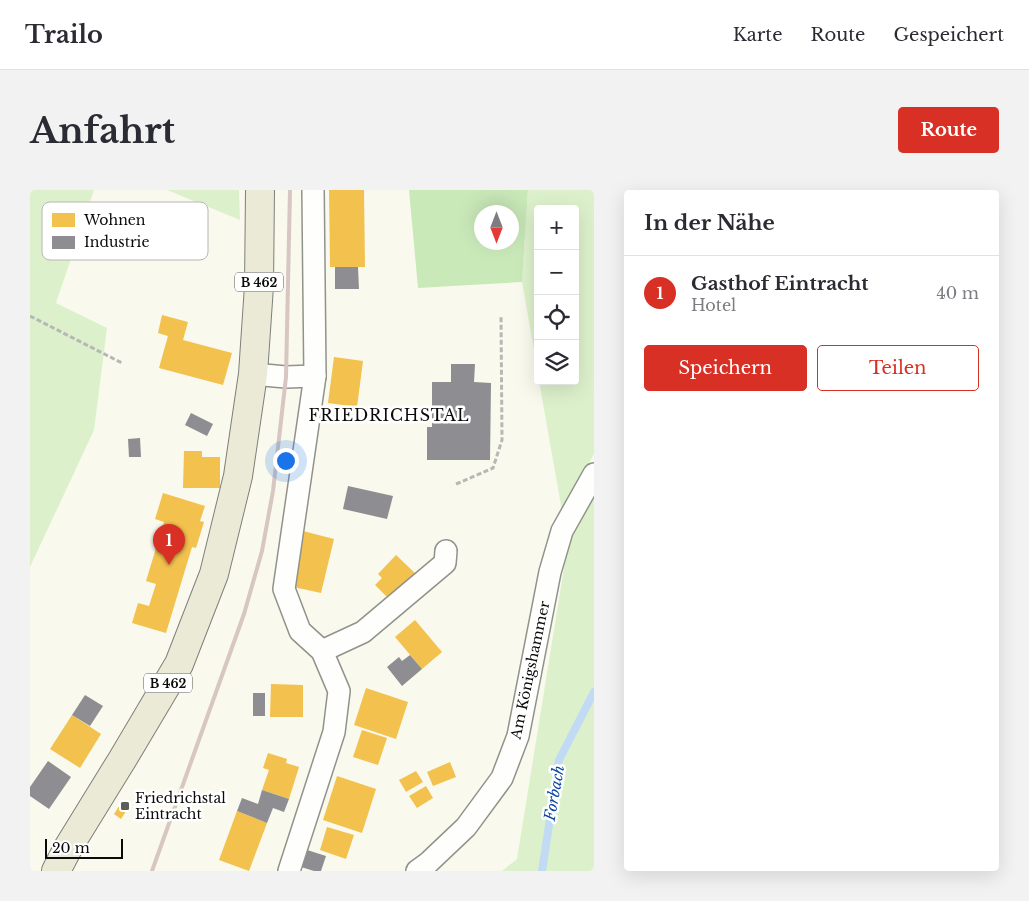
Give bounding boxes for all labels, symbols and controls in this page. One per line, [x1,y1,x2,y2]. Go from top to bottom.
text: Trailo [25,20,103,49]
text: Karte [733,24,782,46]
text: Route [810,24,865,46]
text: Gespeichert [893,24,1004,46]
button: Route [898,107,999,153]
text: Anfahrt [30,109,175,152]
legend [42,202,208,260]
north arrow [474,205,519,250]
map controls [534,205,579,385]
button: + [534,205,579,250]
text: In der Nähe [644,210,775,236]
text: Wohnen [83,211,146,229]
text: Industrie [84,233,149,251]
button: − [534,250,579,295]
road number: B 462 [235,272,283,291]
text: Gasthof Eintracht [691,272,869,295]
text: 1 [657,283,663,303]
text: 40 m [936,283,979,303]
button: locate [534,295,579,340]
text: Hotel [691,295,736,315]
button: layers [534,340,579,385]
button: Speichern [644,345,807,391]
button: Teilen [817,345,979,391]
district label: FRIEDRICHSTAL [308,405,470,425]
your location [273,448,299,474]
pin: 1 [153,524,185,565]
street label: Am Königshammer [506,599,554,742]
road number: B 462 [144,673,192,692]
water label: Forbach [540,763,568,823]
place label: Friedrichstal Eintracht [135,789,226,823]
marker: Friedrichstal Eintracht [119,800,131,812]
scale bar [45,836,122,859]
text: 20 m [52,839,90,857]

